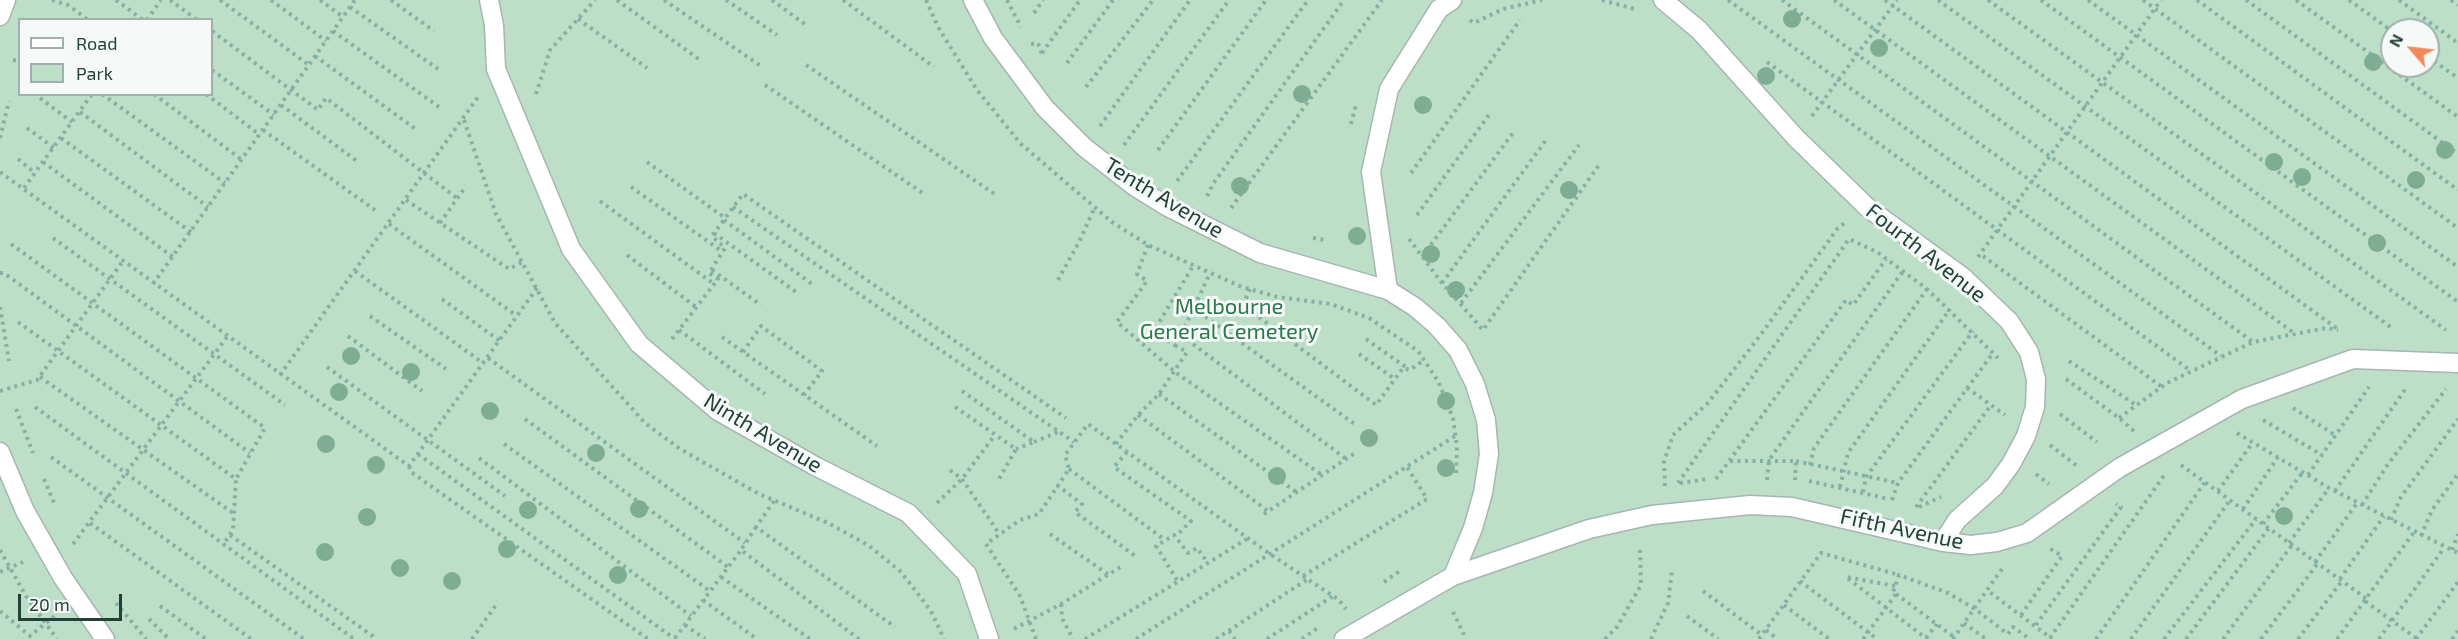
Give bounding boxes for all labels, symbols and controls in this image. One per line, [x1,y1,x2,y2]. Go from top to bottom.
legend [18,18,213,96]
north arrow [2380,18,2440,78]
text: N [2384,31,2407,50]
text: Road [76,32,117,54]
text: Park [76,62,113,84]
street label: Tenth Avenue [1099,152,1229,244]
street label: Fourth Avenue [1861,198,1991,308]
park label: Melbourne General Cemetery [1140,294,1318,346]
street label: Ninth Avenue [699,387,827,479]
street label: Fifth Avenue [1838,503,1966,555]
scale bar [21,582,124,620]
text: 20 m [29,593,70,615]

